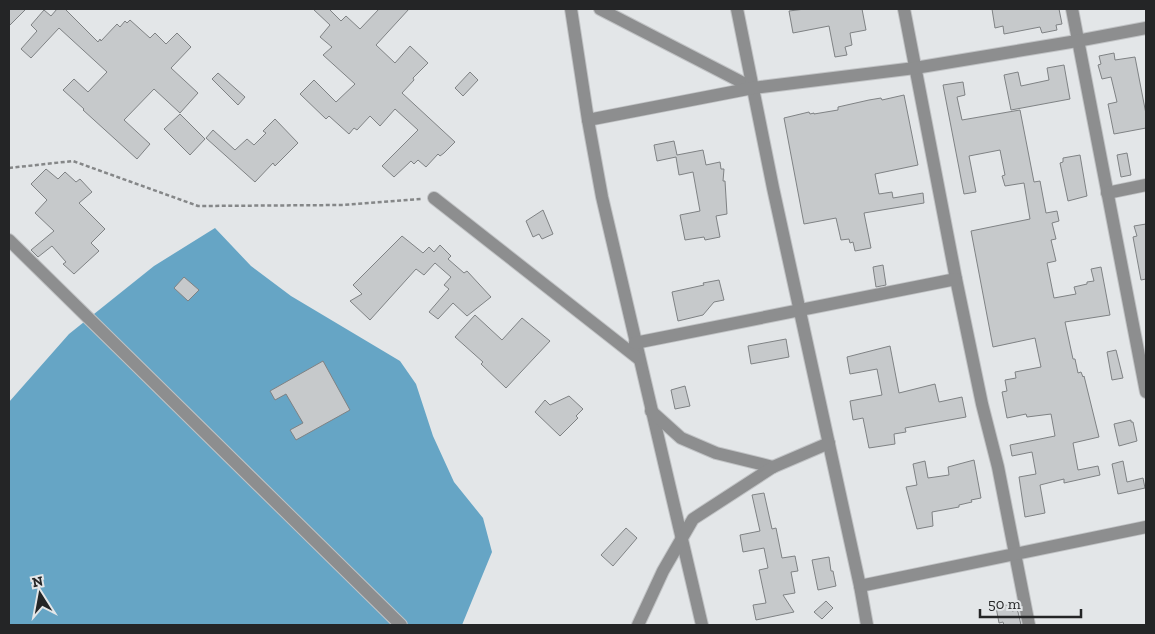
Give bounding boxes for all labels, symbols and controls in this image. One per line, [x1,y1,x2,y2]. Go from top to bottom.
north arrow [15,569,65,619]
text: N [31,572,45,591]
scale bar [980,586,1081,618]
text: 50 m [988,595,1021,613]

